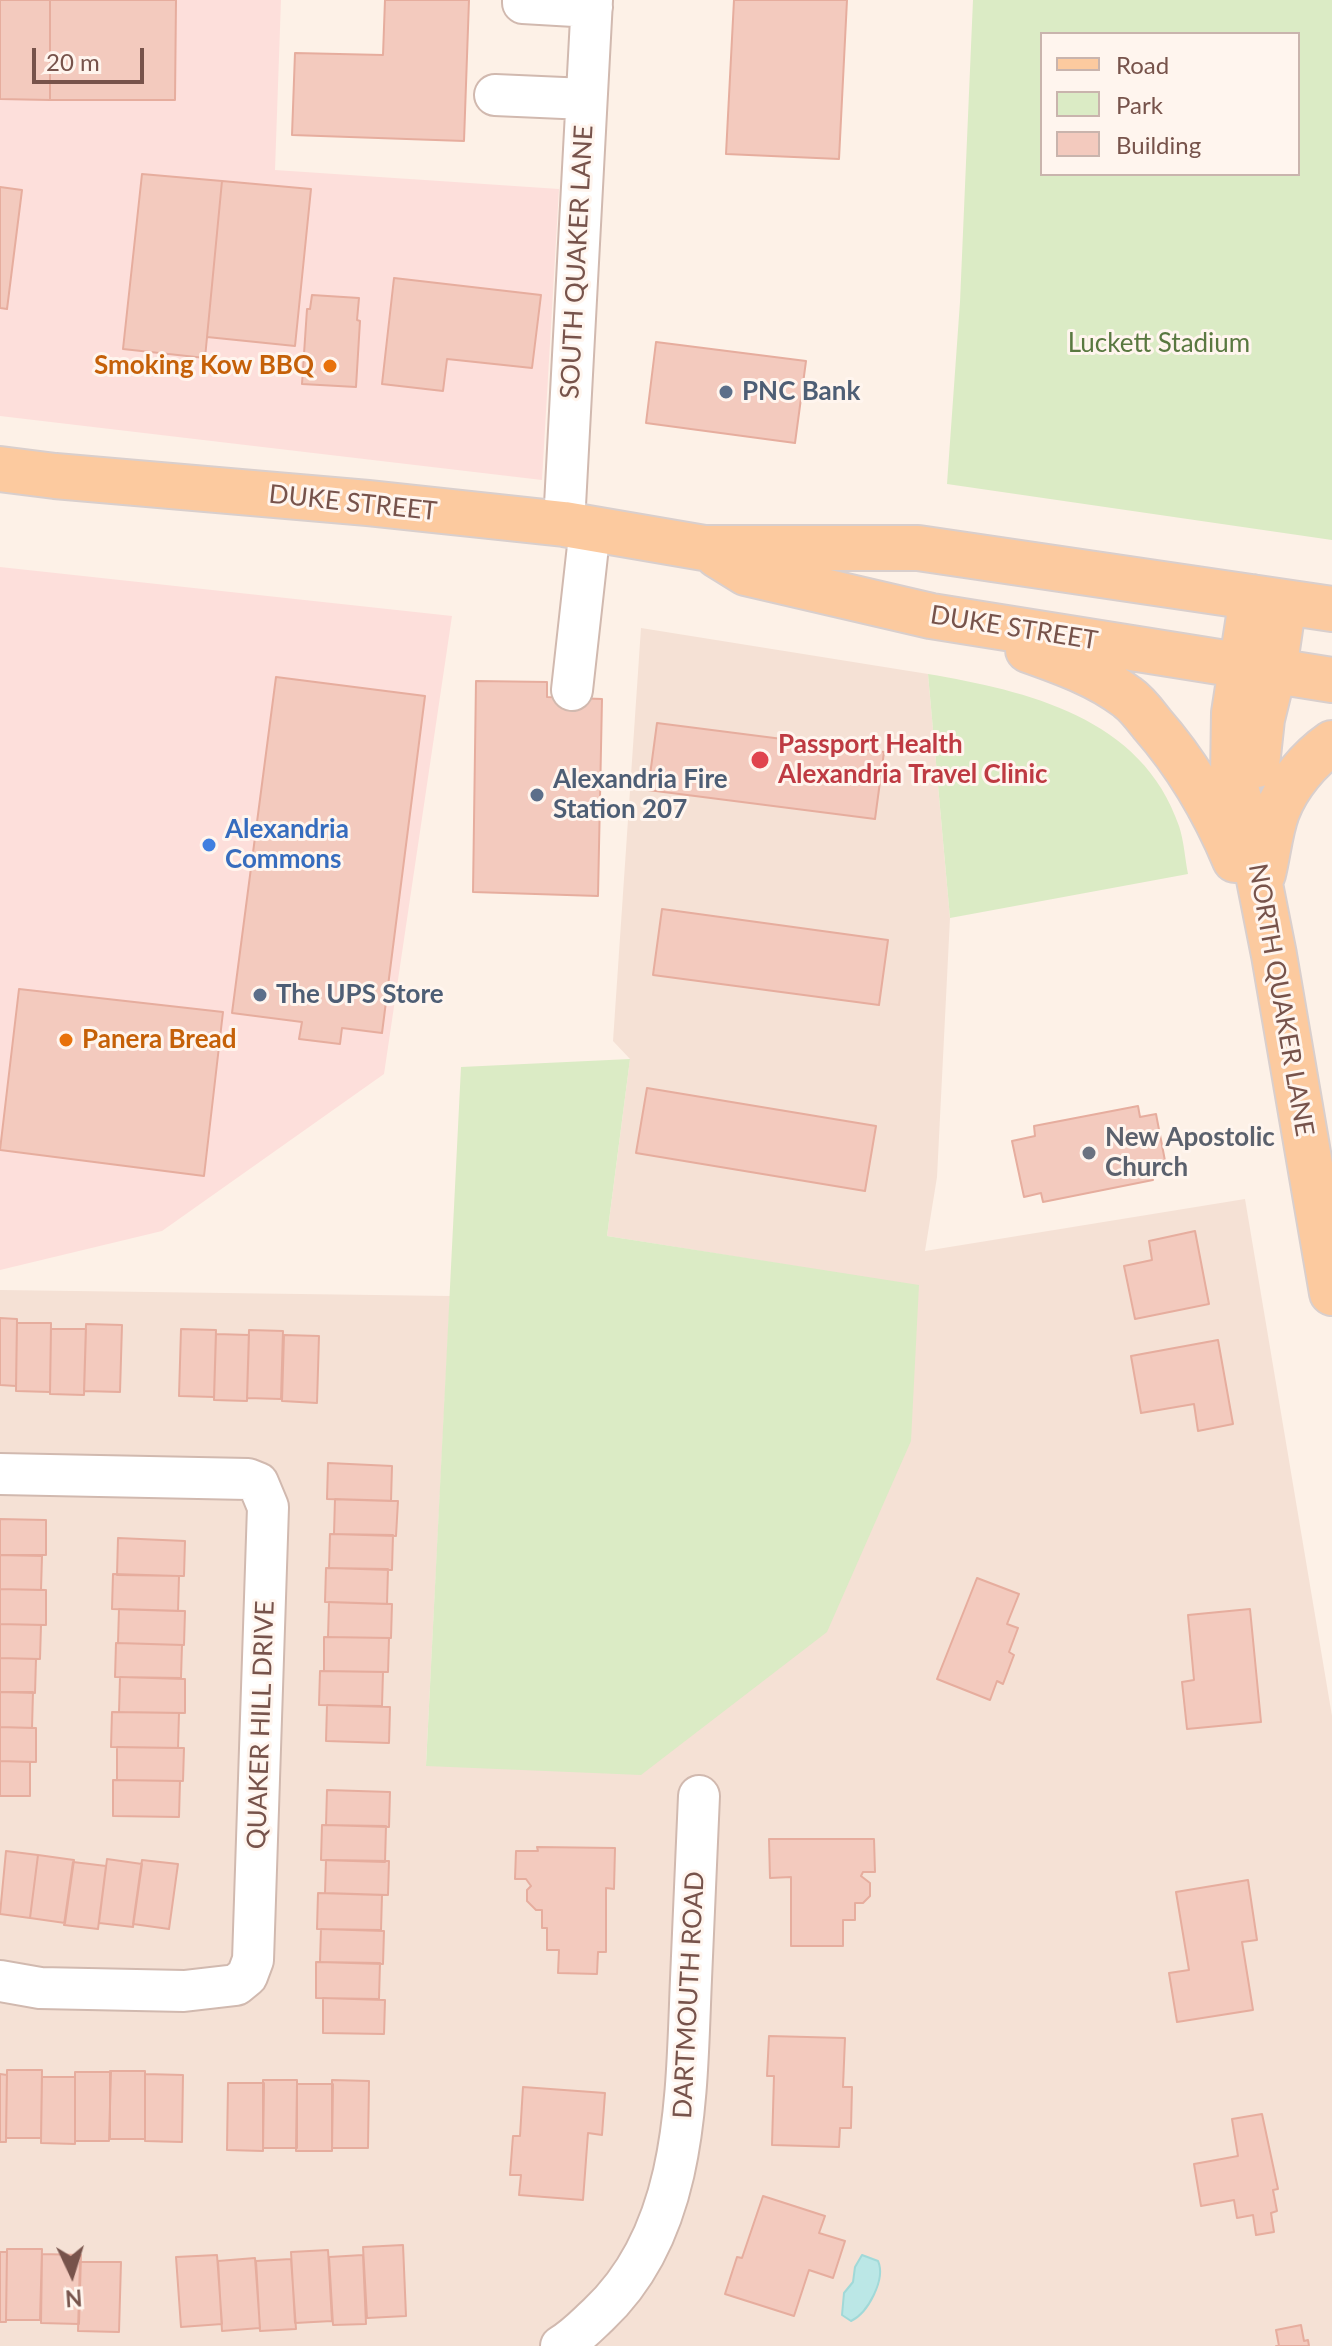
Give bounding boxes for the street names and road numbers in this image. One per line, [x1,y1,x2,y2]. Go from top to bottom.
street label: SOUTH QUAKER LANE [554,124,600,400]
street label: DUKE STREET [267,479,439,527]
street label: DUKE STREET [928,599,1100,657]
street label: NORTH QUAKER LANE [1242,861,1320,1139]
street label: QUAKER HILL DRIVE [241,1600,281,1850]
street label: DARTMOUTH ROAD [667,1871,711,2119]

